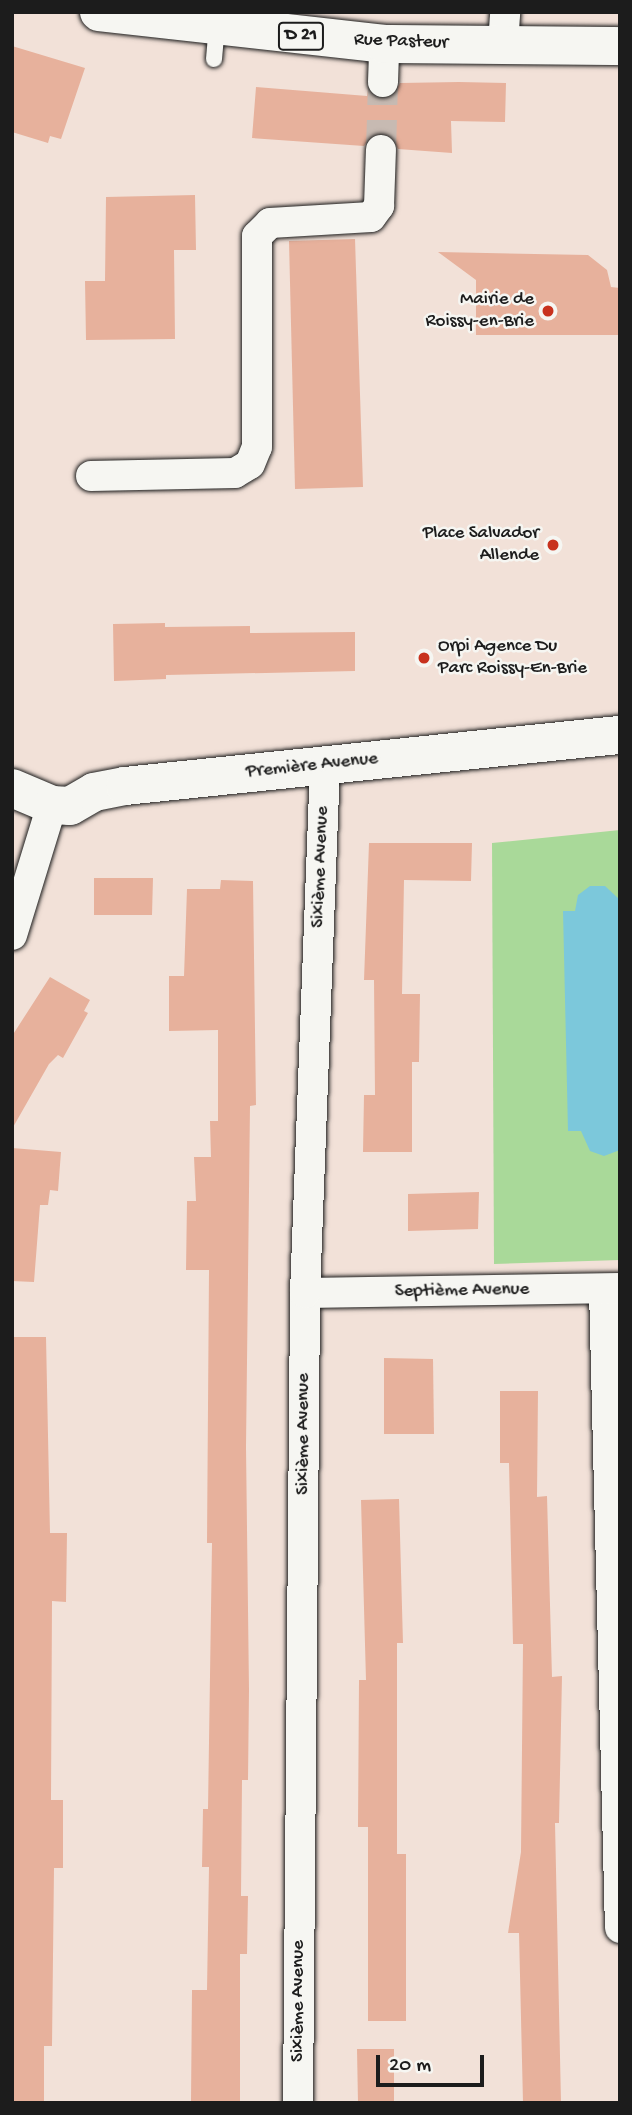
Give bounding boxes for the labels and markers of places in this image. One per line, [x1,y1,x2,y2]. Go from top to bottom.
place label: Mairie de Roissy-en-Brie [426,289,534,333]
marker: Mairie de Roissy-en-Brie [540,303,556,319]
place label: Place Salvador Allende [423,523,539,567]
marker: Place Salvador Allende [545,537,561,553]
place label: Orpi Agence Du Parc Roissy-En-Brie [438,636,587,680]
marker: Orpi Agence Du Parc Roissy-En-Brie [416,650,432,666]

